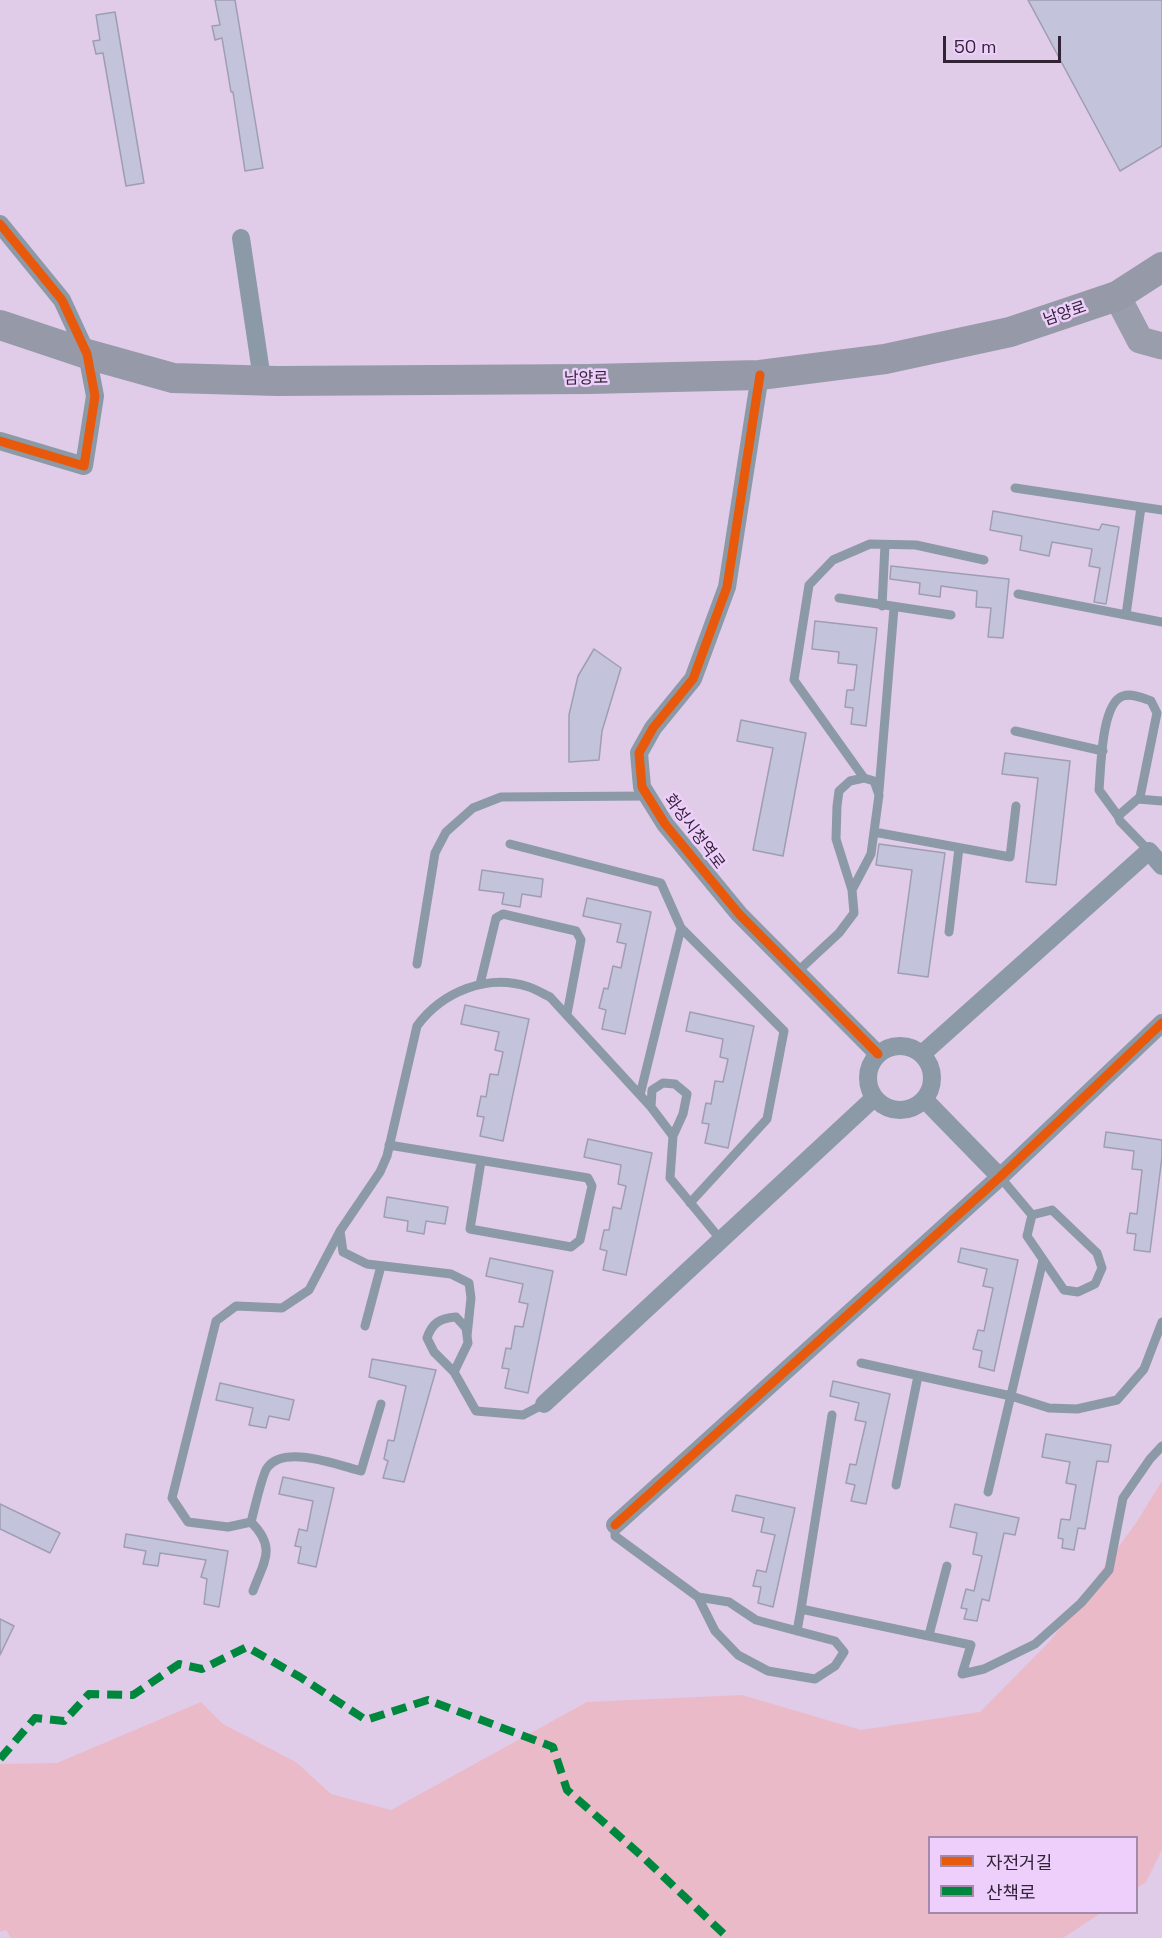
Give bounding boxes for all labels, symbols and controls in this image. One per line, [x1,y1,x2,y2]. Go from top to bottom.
scale bar [946,24,1064,62]
text: 50 m [954,35,996,58]
street label: 남양로 [1041,298,1089,330]
street label: 남양로 [564,369,608,389]
street label: 화성시청역로 [660,791,728,873]
legend [928,1836,1138,1914]
text: 자전거길 [986,1851,1052,1874]
text: 산책로 [986,1881,1036,1904]

